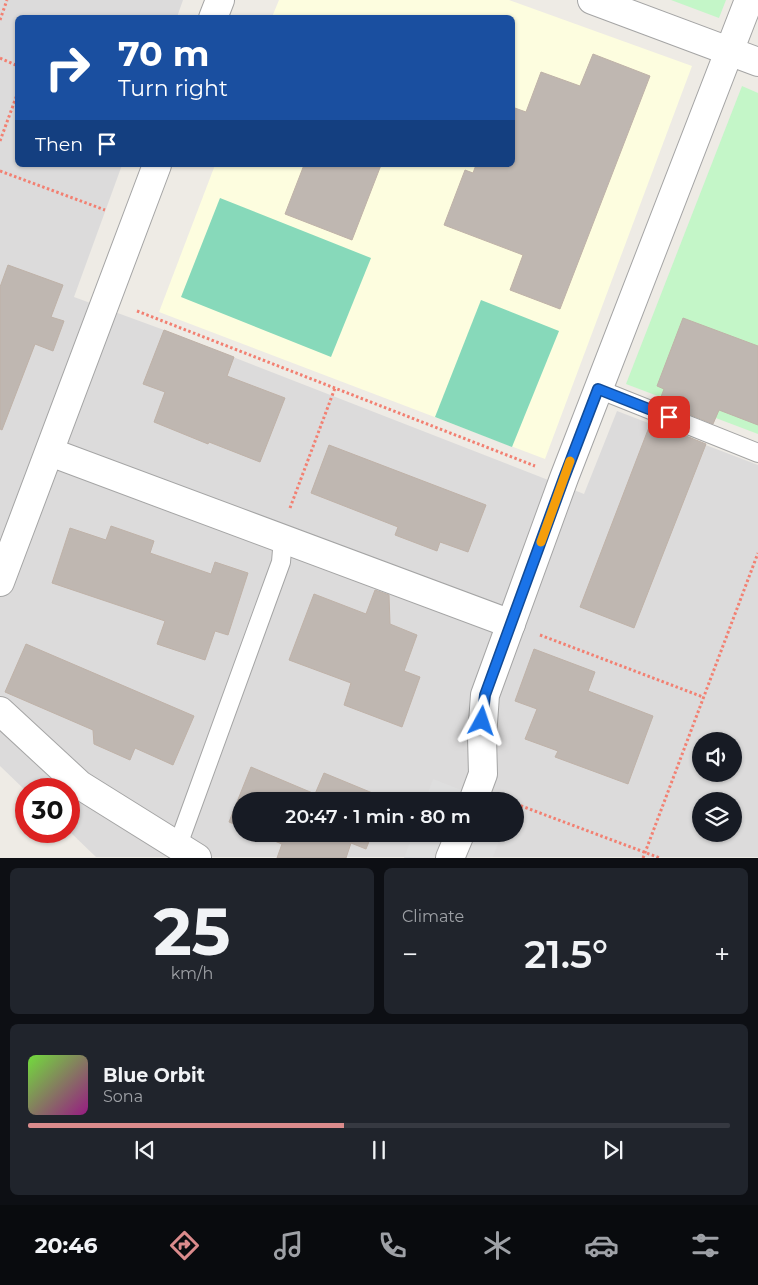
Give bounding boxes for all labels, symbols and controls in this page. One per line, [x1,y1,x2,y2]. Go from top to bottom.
text: 70 m [118,32,209,75]
icon: right [35,35,100,100]
text: Turn right [118,75,228,102]
icon: arrive [93,130,121,158]
text: Then [35,133,83,156]
pin [648,396,690,438]
icon: arrive [655,403,683,431]
position arrow [455,694,507,746]
map controls [692,732,742,842]
button: sound [692,732,742,782]
speed limit sign: 30 [15,778,80,843]
button: layers [692,792,742,842]
text: 20:47 · 1 min · 80 m [285,805,471,828]
text: 25 [153,892,231,971]
text: Climate [402,907,464,926]
text: 21.5° [524,931,608,978]
text: − [402,937,418,971]
text: + [714,937,730,971]
text: km/h [171,964,213,983]
text: Blue Orbit [103,1064,205,1087]
text: Sona [103,1087,143,1106]
icon: previous [131,1136,159,1164]
icon: pause [365,1136,393,1164]
icon: next [599,1136,627,1164]
icon: directions [167,1228,202,1263]
icon: music [271,1228,306,1263]
icon: phone [375,1228,410,1263]
icon: climate [480,1228,515,1263]
icon: car [584,1228,619,1263]
icon: filters [688,1228,723,1263]
text: 20:46 [35,1232,98,1259]

